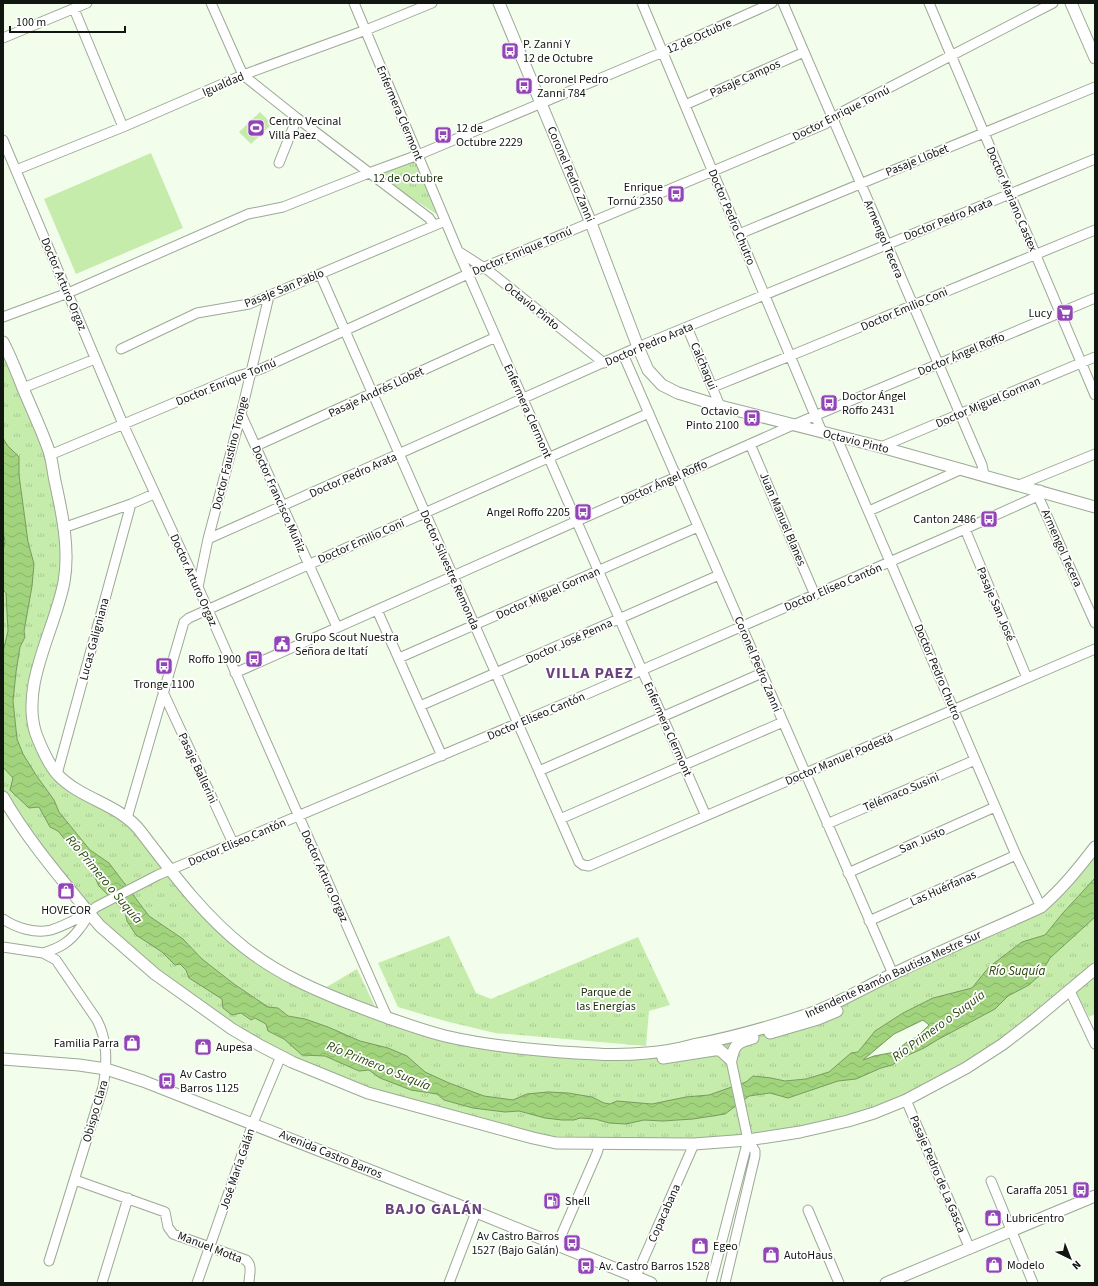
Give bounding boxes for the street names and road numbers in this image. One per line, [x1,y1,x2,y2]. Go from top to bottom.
street label: 12 de Octubre [664,14,735,58]
street label: Pasaje Campos [707,55,783,102]
street label: Enfermera Clermont [372,63,427,163]
street label: Igualdad [200,68,247,101]
street label: Doctor Enrique Tornú [790,82,893,145]
street label: Coronel Pedro Zanni [543,124,598,225]
street label: Pasaje Llobet [883,140,951,181]
street label: Doctor Mariano Castex [982,144,1042,255]
street label: Doctor Pedro Chutro [704,167,759,268]
street label: Doctor Pedro Arata [901,194,995,245]
street label: Armengol Tecera [859,197,908,281]
street label: Doctor Enrique Tornú [470,223,575,280]
street label: Doctor Arturo Orgaz [36,235,91,333]
street label: Pasaje San Pablo [242,265,327,312]
street label: Octavio Pinto [500,279,563,334]
street label: Doctor Emilio Coni [858,283,950,335]
street label: Doctor Pedro Arata [602,318,696,371]
street label: Doctor Ángel Roffo [915,328,1007,380]
street label: Calchaqui [686,340,721,393]
street label: Doctor Enrique Tornú [173,355,279,410]
street label: Enfermera Clermont [499,361,556,461]
street label: Pasaje Andrés Llobet [326,363,427,422]
street label: Doctor Miguel Gorman [933,373,1043,432]
street label: Doctor Faustino Tronge [208,395,253,512]
street label: Octavio Pinto [821,425,891,458]
street label: Doctor Francisco Muñiz [247,443,310,556]
street label: Doctor Pedro Arata [307,448,400,502]
street label: Doctor Ángel Roffo [618,456,710,509]
street label: Juan Manuel Blanes [755,470,810,569]
street label: Doctor Silvestre Remonda [415,507,484,633]
street label: Armengol Tecera [1037,507,1086,590]
street label: Doctor Emilio Coni [315,515,407,568]
street label: Doctor Arturo Orgaz [166,531,222,629]
street label: Doctor Eliseo Cantón [782,559,885,616]
street label: Doctor Miguel Gorman [493,563,603,624]
street label: Pasaje San José [972,564,1019,644]
street label: Lucas Galigniana [75,596,114,682]
street label: Coronel Pedro Zanni [730,614,785,715]
street label: Doctor José Penna [523,615,615,668]
street label: Doctor Pedro Chutro [910,622,965,723]
street label: Enfermera Clermont [639,679,696,779]
street label: Doctor Eliseo Cantón [485,688,588,745]
street label: Doctor Manuel Podestá [783,729,896,790]
street label: Pasaje Ballerini [174,730,221,807]
street label: Telémaco Susini [861,769,942,816]
street label: Doctor Eliseo Cantón [186,814,289,871]
street label: San Justo [896,823,948,858]
street label: Doctor Arturo Orgaz [297,827,353,925]
street label: Las Huérfanas [907,866,979,911]
street label: Intendente Ramón Bautista Mestre Sur [802,926,985,1023]
street label: Obispo Clara [78,1078,112,1144]
street label: Pasaje Pedro de La Gasca [905,1113,970,1235]
street label: José María Galán [216,1126,259,1212]
street label: Avenida Castro Barros [277,1126,385,1183]
street label: Copacabana [644,1181,685,1245]
street label: Manuel Motta [175,1227,245,1268]

